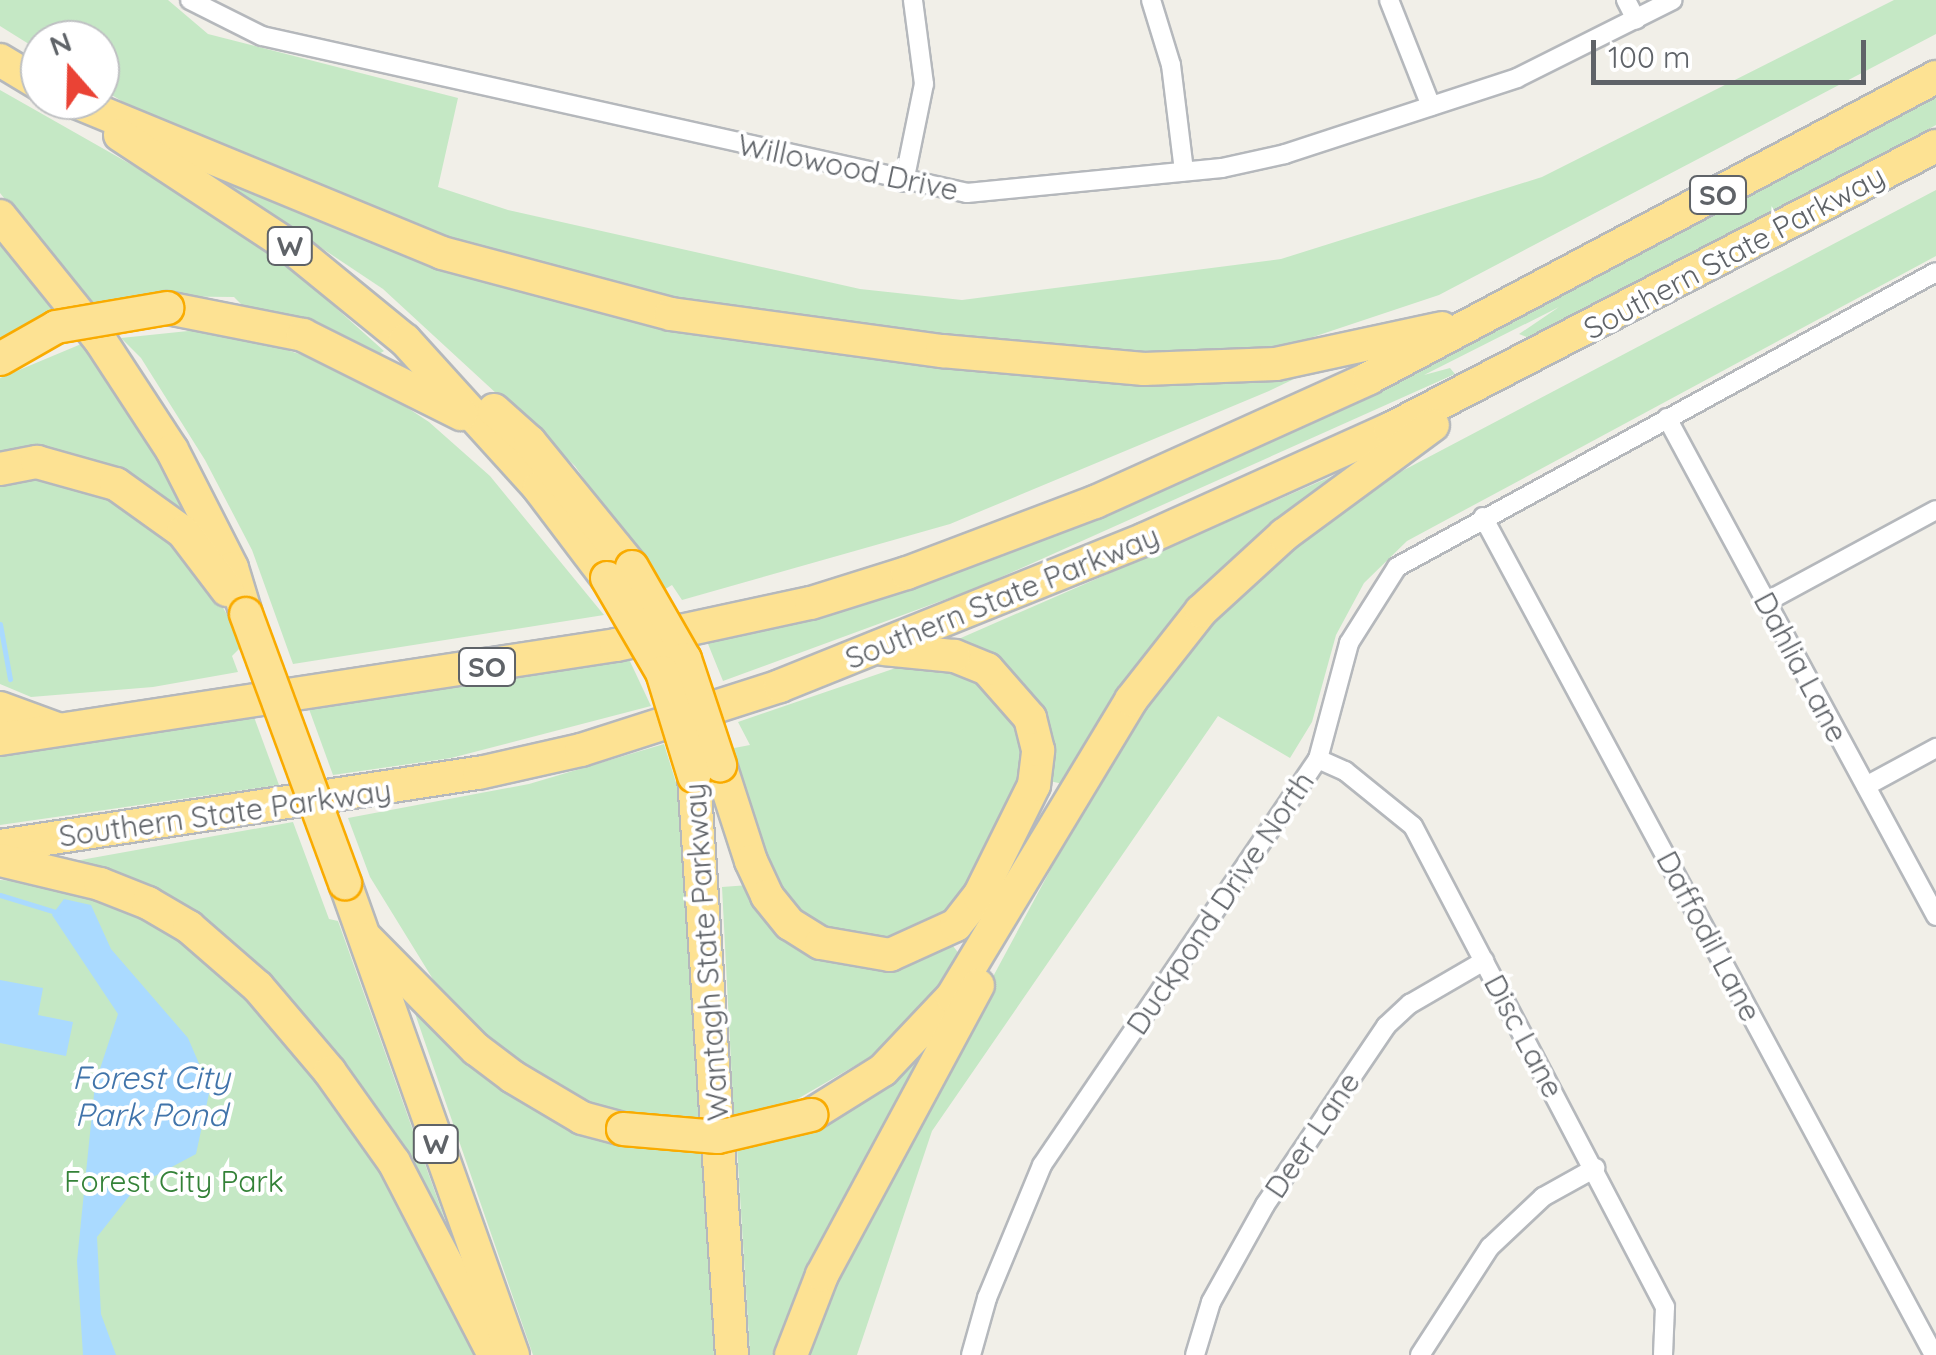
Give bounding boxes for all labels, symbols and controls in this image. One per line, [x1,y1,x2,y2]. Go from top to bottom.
north arrow [20,20,120,120]
scale bar [1596,20,1871,82]
text: N [45,23,76,63]
text: 100 m [1608,38,1690,76]
street label: Willowood Drive [735,126,961,208]
street label: Southern State Parkway [1578,157,1890,347]
road number: SO [1688,172,1748,218]
road number: W [265,223,315,269]
street label: Southern State Parkway [840,518,1164,676]
street label: Dahlia Lane [1746,586,1856,748]
road number: SO [457,644,517,690]
street label: Duckpond Drive North [1119,765,1321,1041]
street label: Southern State Parkway [57,772,393,854]
street label: Wantagh State Parkway [676,782,736,1122]
street label: Daffodil Lane [1649,845,1769,1027]
street label: Disc Lane [1477,968,1571,1104]
water label: Forest City Park Pond [72,1059,230,1134]
street label: Deer Lane [1257,1065,1367,1205]
road number: W [411,1121,461,1167]
park label: Forest City Park [64,1163,284,1199]

